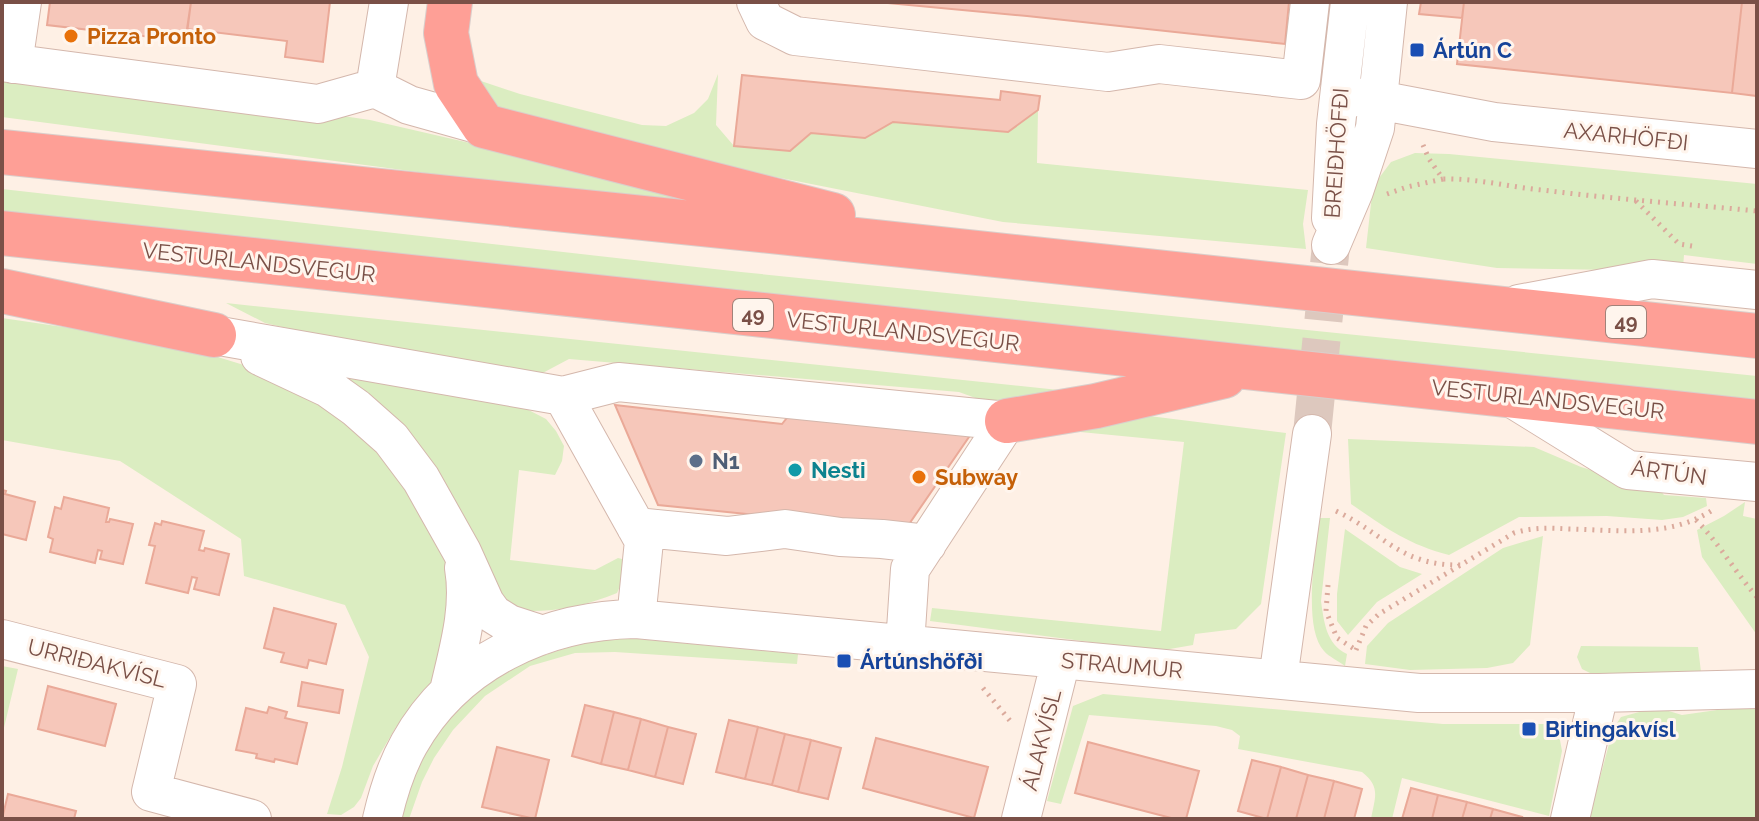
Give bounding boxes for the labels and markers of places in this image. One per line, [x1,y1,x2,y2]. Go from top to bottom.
place label: Pizza Pronto [87,23,216,49]
marker: Pizza Pronto [62,27,80,45]
place label: Ártún C [1433,37,1512,63]
marker: Ártún C [1408,41,1426,59]
place label: N1 [712,448,740,474]
marker: N1 [687,452,705,470]
place label: Nesti [811,457,866,483]
marker: Nesti [786,461,804,479]
place label: Subway [935,464,1018,490]
marker: Subway [910,468,928,486]
place label: Ártúnshöfði [860,648,983,674]
marker: Ártúnshöfði [835,652,853,670]
place label: Birtingakvísl [1545,716,1677,742]
marker: Birtingakvísl [1520,720,1538,738]

